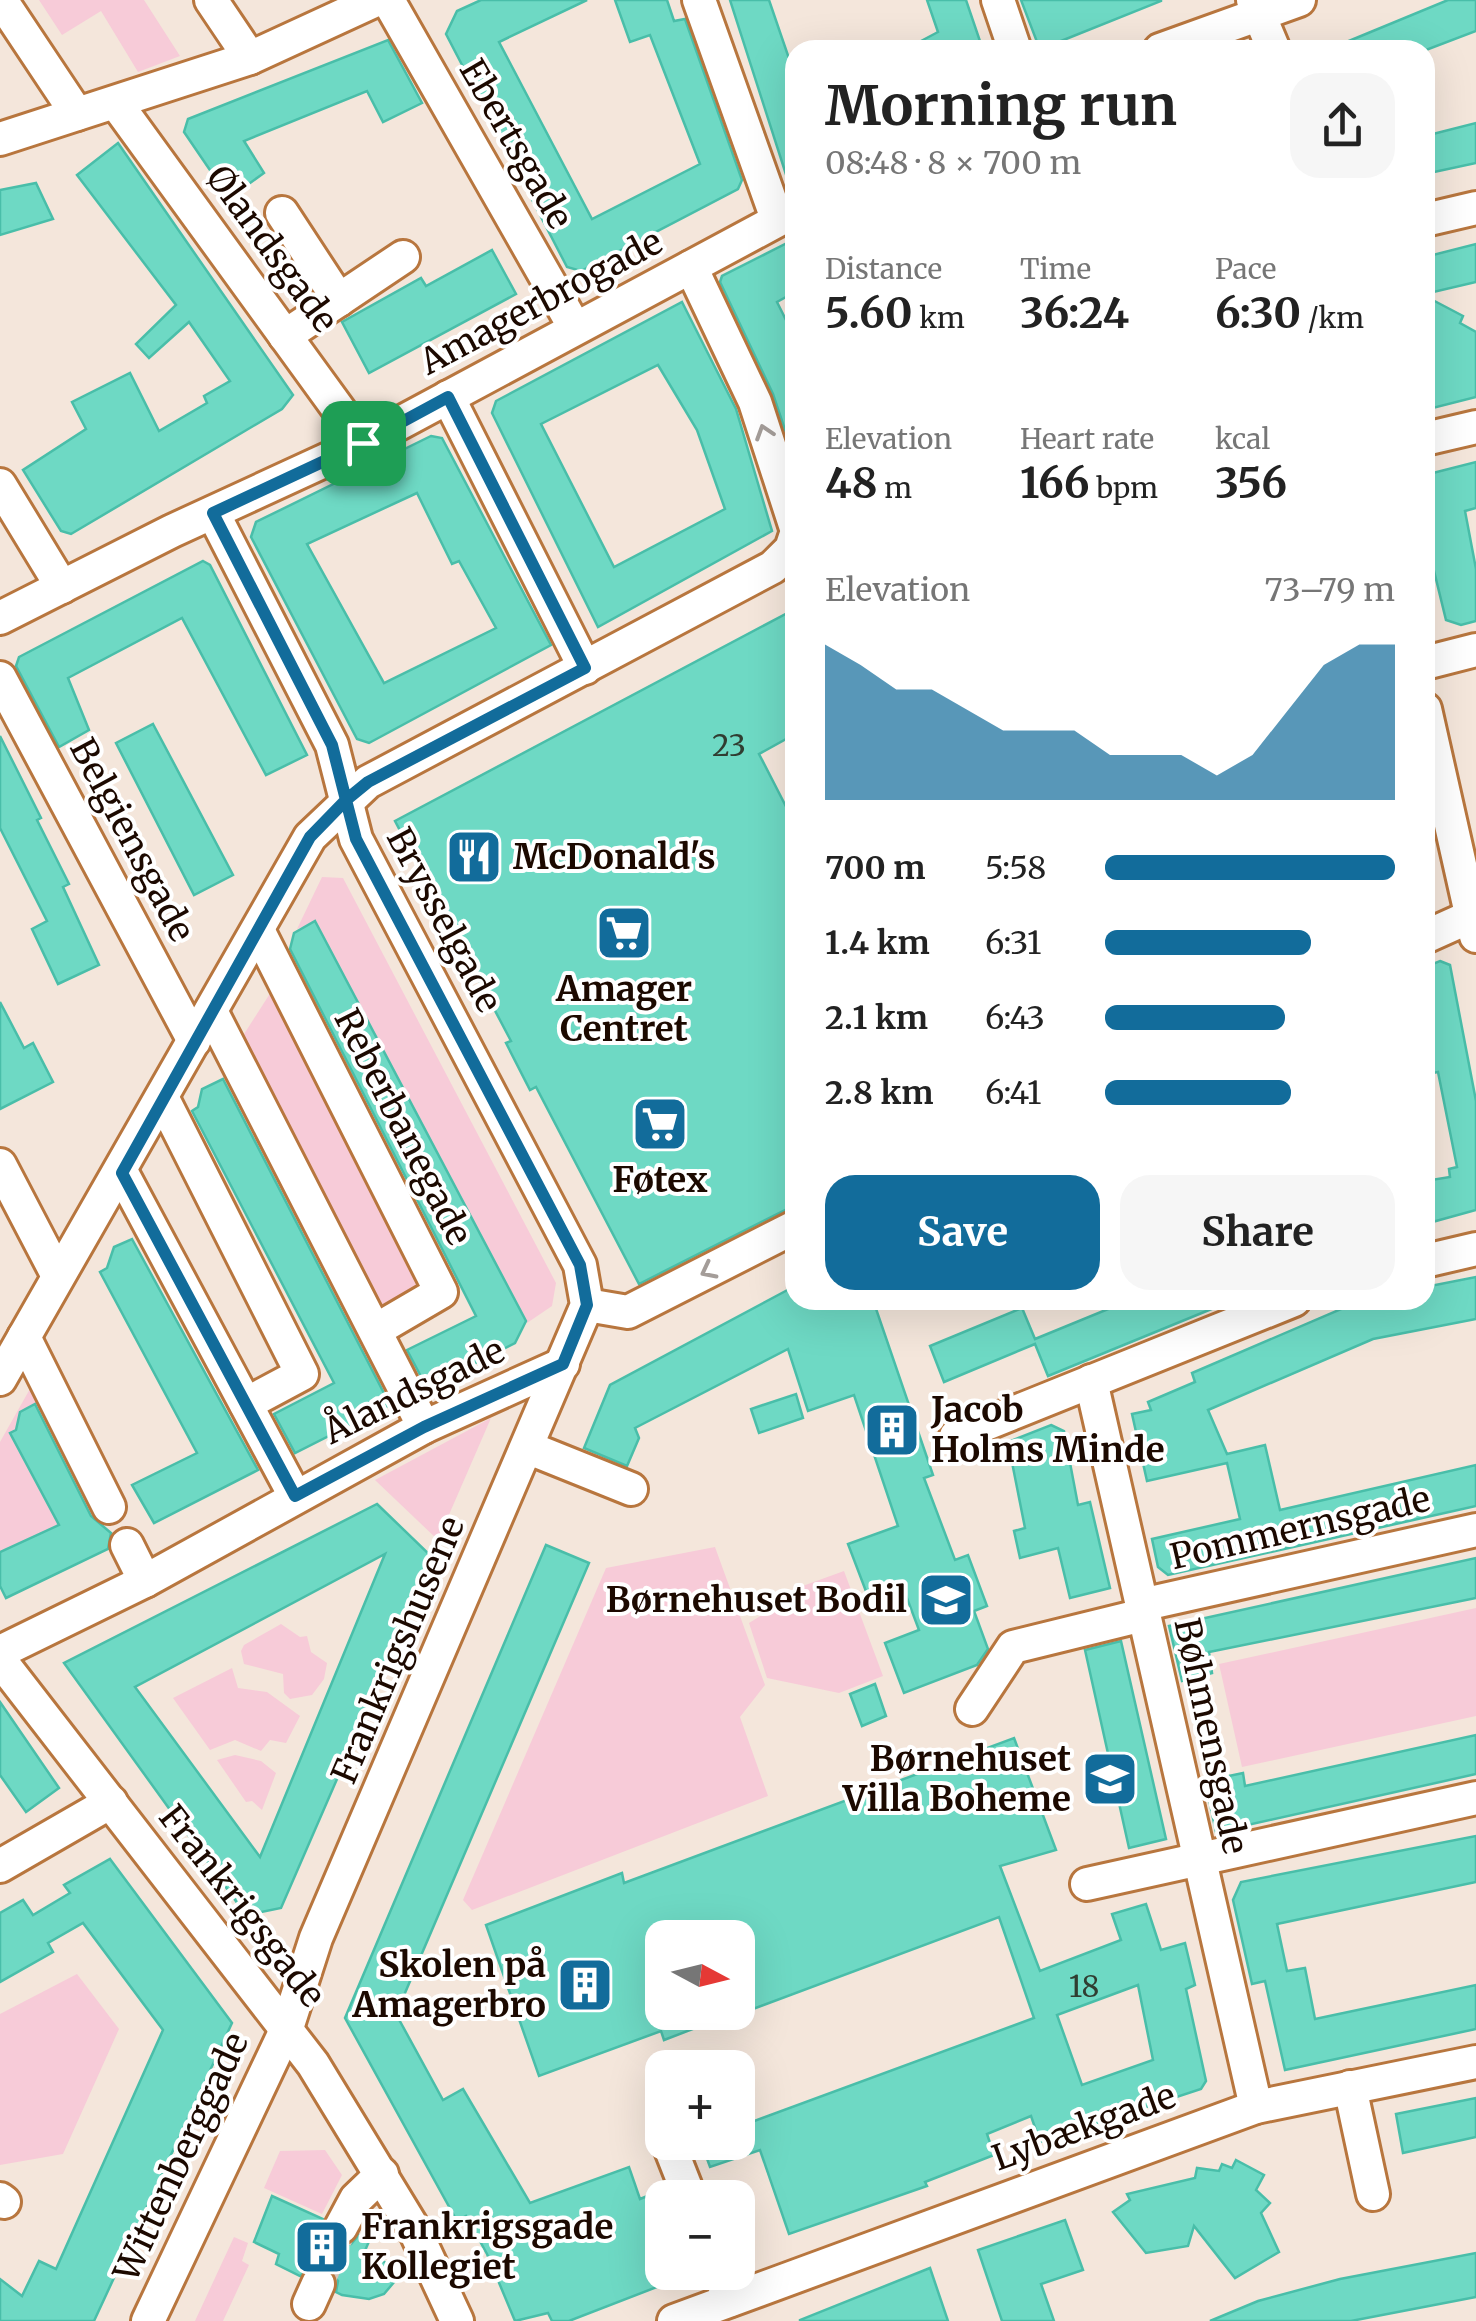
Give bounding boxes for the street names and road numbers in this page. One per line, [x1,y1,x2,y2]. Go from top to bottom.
street label: Ebertsgade [450,51,582,237]
street label: Ølandsgade [197,157,347,341]
street label: Amagerbrogade [411,220,670,385]
street label: Belgiensgade [60,731,204,949]
street label: Brysselgade [377,820,511,1020]
street label: Reberbanegade [325,1002,481,1252]
street label: Ålandsgade [314,1326,512,1454]
street label: Pommernsgade [1166,1477,1434,1579]
street label: Frankrigshusene [322,1510,474,1790]
street label: Bøhmensgade [1165,1614,1257,1858]
street label: Frankrigsgade [149,1796,335,2016]
street label: Wittenberggade [104,2025,258,2289]
street label: Lybækgade [986,2074,1182,2180]

